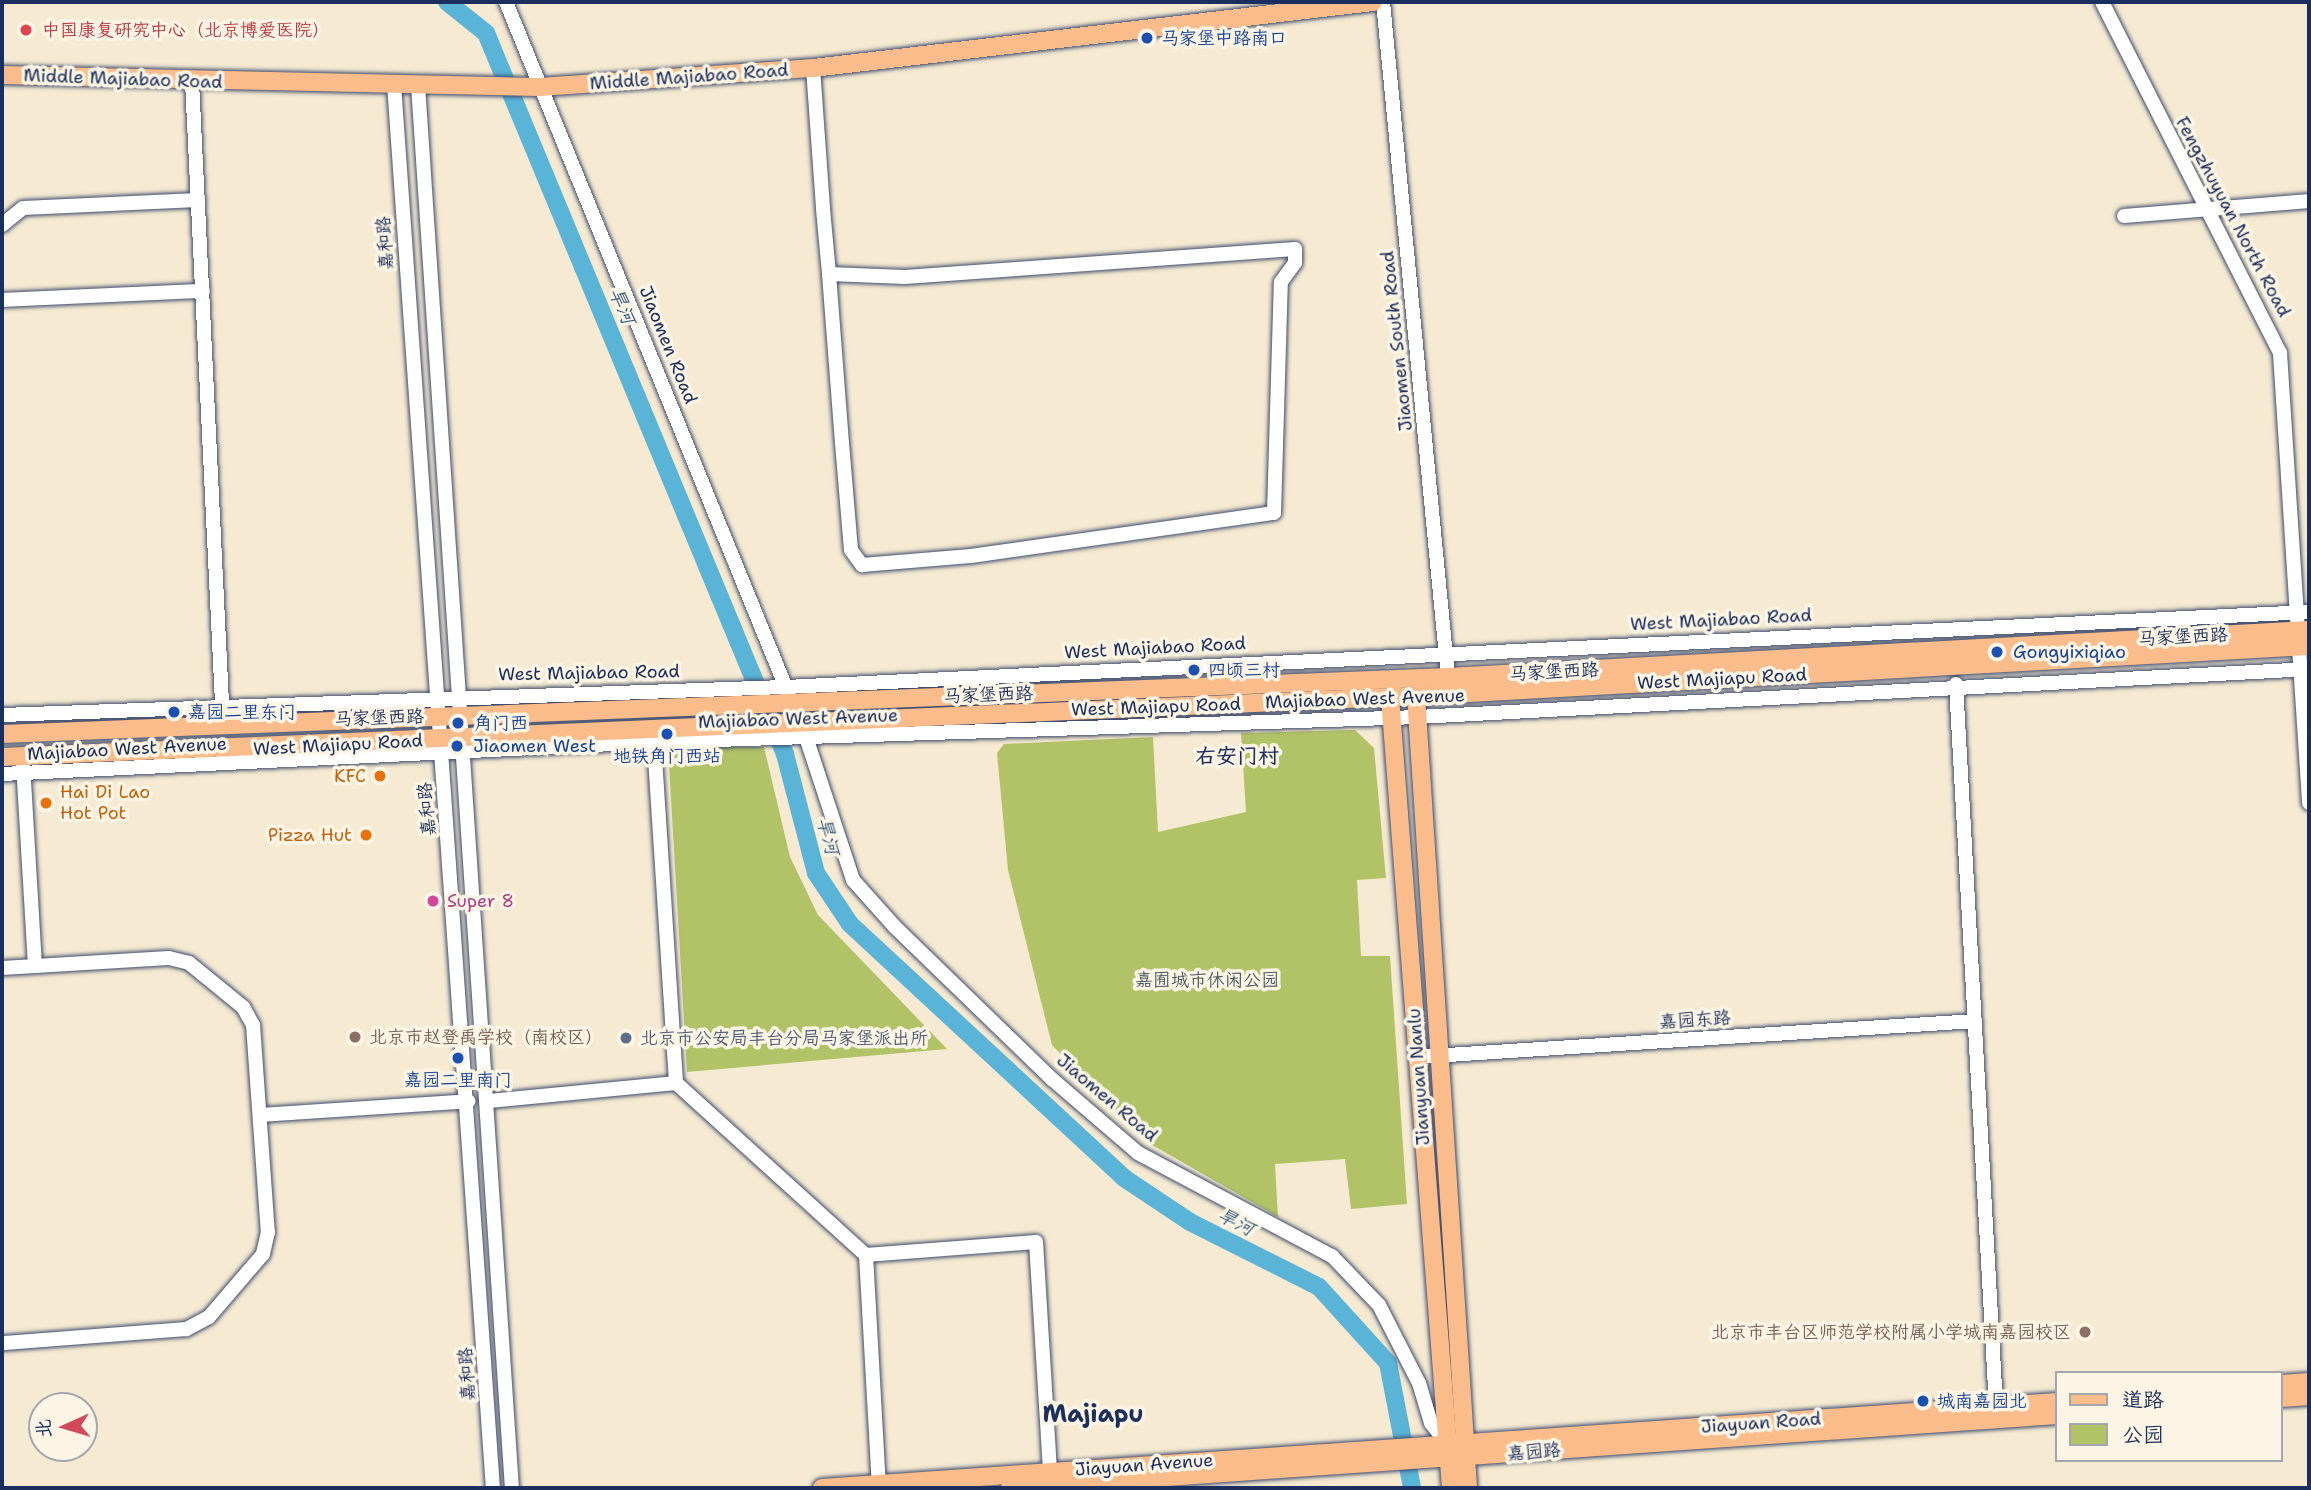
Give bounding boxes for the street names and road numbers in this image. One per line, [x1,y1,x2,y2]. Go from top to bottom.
street label: Middle Majiabao Road [589,59,789,95]
street label: Middle Majiabao Road [23,65,223,93]
street label: Fengzhuyuan North Road [2171,113,2295,321]
street label: 嘉和路 [372,215,398,271]
street label: Jiaomen South Road [1377,250,1417,432]
street label: Jiaomen Road [635,283,701,407]
street label: West Majiabao Road [1630,604,1812,636]
street label: 马家堡西路 [2137,624,2229,650]
street label: West Majiabao Road [1064,632,1246,664]
street label: 马家堡西路 [1508,659,1600,685]
street label: West Majiabao Road [498,661,680,685]
street label: West Majiapu Road [1637,664,1807,694]
street label: 马家堡西路 [943,683,1033,707]
street label: Majiabao West Avenue [1265,685,1465,713]
street label: West Majiapu Road [1071,693,1241,721]
street label: Majiabao West Avenue [698,705,898,733]
street label: 马家堡西路 [334,706,424,730]
street label: West Majiapu Road [253,730,423,760]
street label: Majiabao West Avenue [27,733,227,765]
street label: 嘉和路 [414,781,440,837]
street label: 嘉园东路 [1658,1007,1732,1033]
street label: Jianyuan Nanlu [1403,1008,1435,1146]
street label: Jiaomen Road [1052,1049,1162,1147]
street label: 嘉和路 [454,1346,480,1402]
street label: Jiayuan Road [1700,1408,1822,1438]
street label: 嘉园路 [1506,1439,1562,1465]
street label: Jiayuan Avenue [1074,1449,1214,1481]

